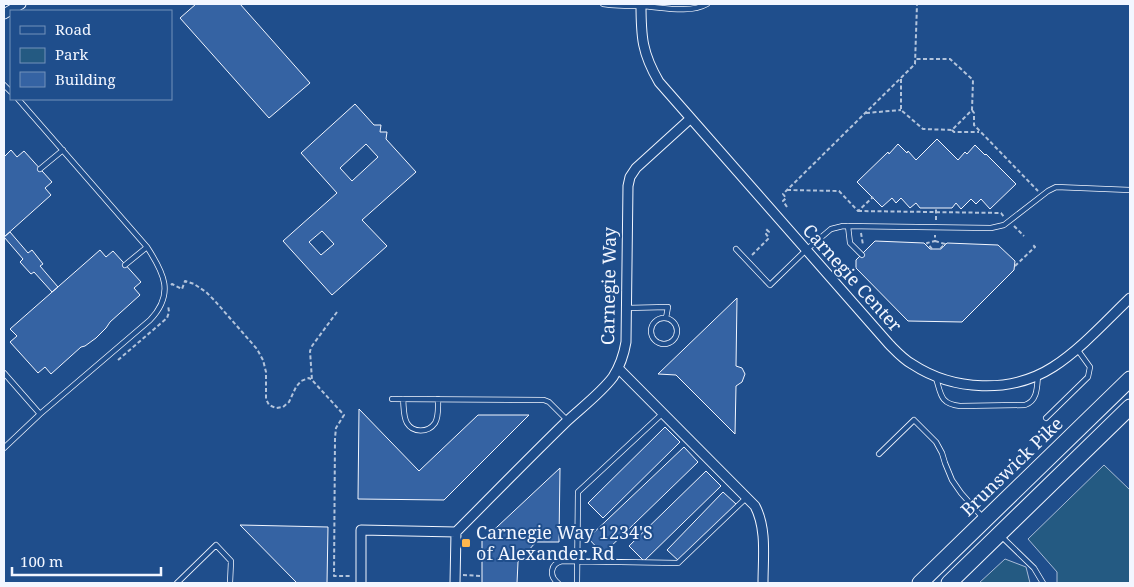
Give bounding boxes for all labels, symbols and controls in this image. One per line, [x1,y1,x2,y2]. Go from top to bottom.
legend [10,10,172,100]
text: Road [55,19,91,39]
text: Park [55,44,89,64]
text: Building [55,69,116,89]
street label: Carnegie Center [798,218,908,337]
street label: Carnegie Way [595,226,621,345]
street label: Brunswick Pike [955,411,1068,521]
place label: Carnegie Way 1234'S of Alexander Rd [476,520,653,565]
marker: Carnegie Way 1234'S of Alexander Rd [460,537,472,549]
scale bar [12,544,161,576]
text: 100 m [20,551,63,571]

